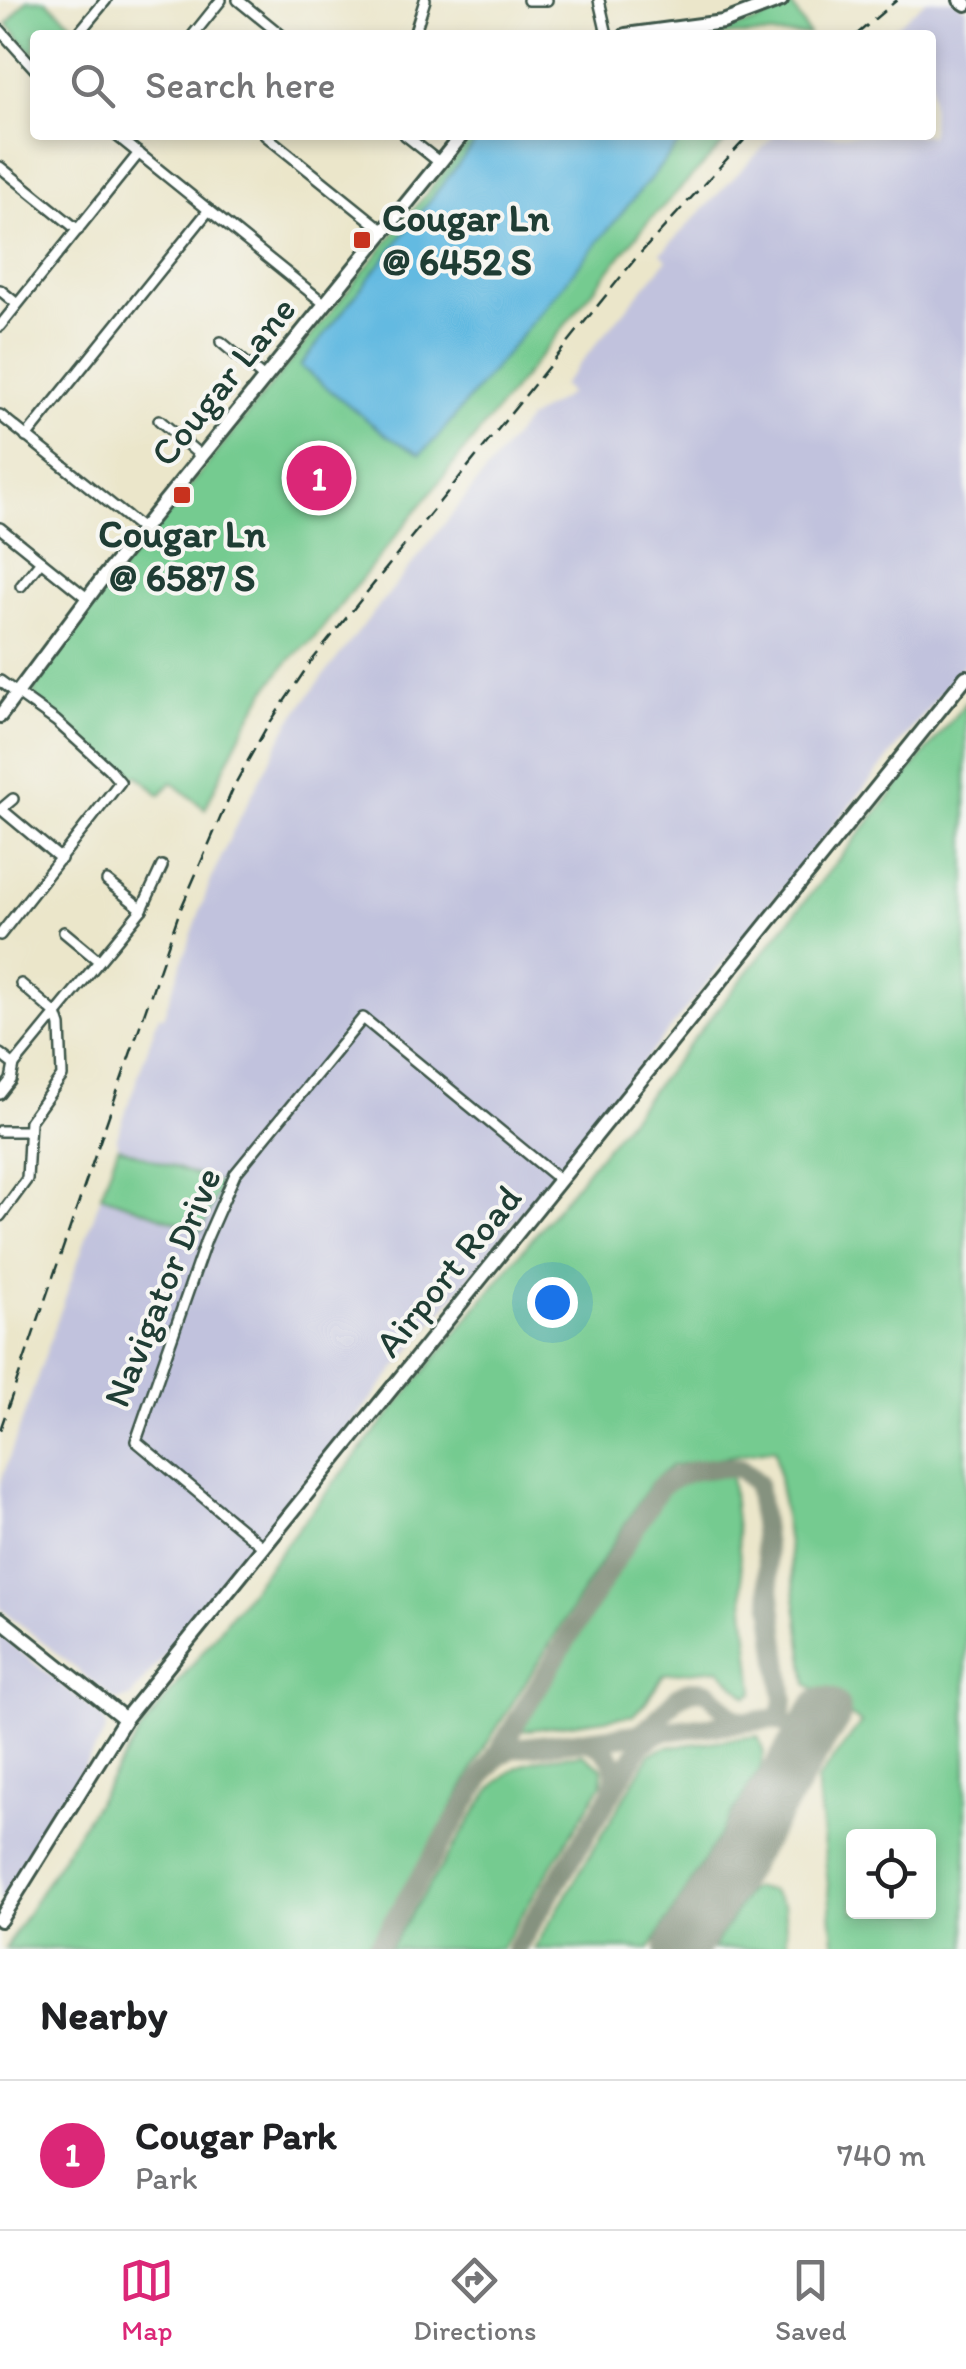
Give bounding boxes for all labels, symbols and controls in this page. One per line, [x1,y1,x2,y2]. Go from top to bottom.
search box [30,30,936,140]
icon: search [65,58,120,113]
text: Search here [145,62,336,108]
place label: Cougar Ln @ 6452 S [382,195,550,285]
marker: Cougar Ln @ 6452 S [351,229,373,251]
street label: Cougar Lane [141,287,305,475]
pin: 1 [286,440,352,516]
marker: Cougar Ln @ 6587 S [171,484,193,506]
place label: Cougar Ln @ 6587 S [98,511,266,601]
street label: Navigator Drive [93,1161,231,1413]
street label: Airport Road [365,1176,531,1366]
your location [527,1277,578,1328]
map controls [846,1829,936,1919]
button: locate [846,1829,936,1919]
text: Nearby [40,1989,167,2040]
text: Cougar Park [135,2113,337,2159]
text: 1 [65,2136,80,2174]
text: 740 m [837,2136,926,2174]
text: Park [135,2159,198,2197]
tab: Map [119,2253,174,2347]
tab: Directions [413,2253,536,2347]
tab: Saved [775,2253,847,2347]

